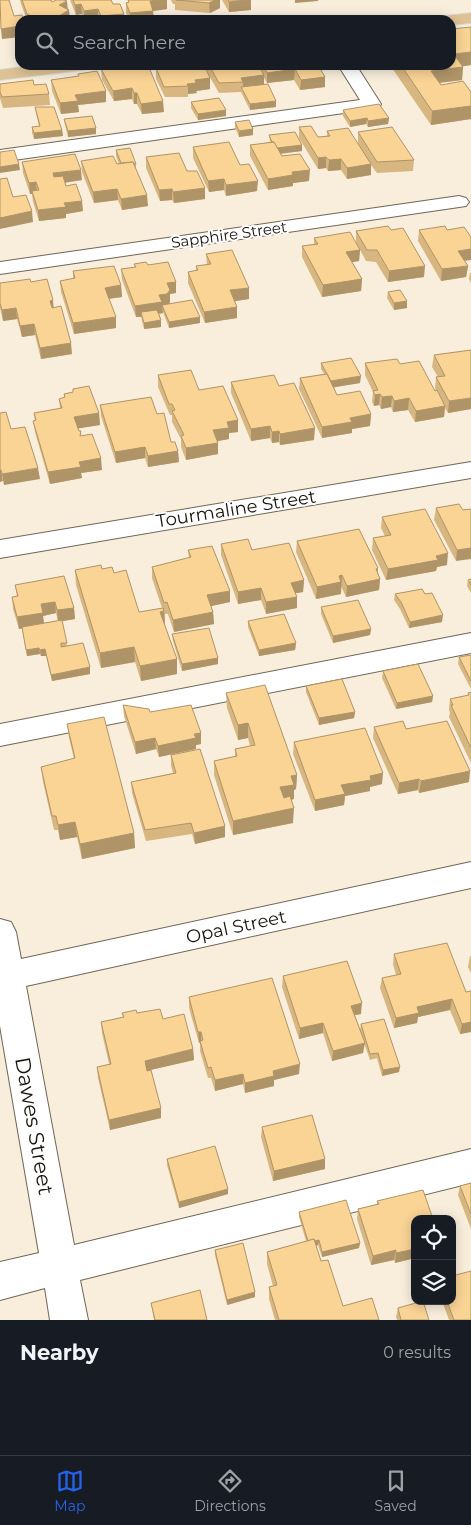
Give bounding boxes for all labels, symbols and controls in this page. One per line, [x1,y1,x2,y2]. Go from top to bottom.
search box [15,15,456,70]
icon: search [33,29,61,57]
text: Search here [73,31,186,54]
street label: Sapphire Street [170,217,288,252]
street label: Tourmaline Street [155,486,317,532]
street label: Opal Street [184,906,288,948]
street label: Dawes Street [10,1055,59,1197]
map controls [411,1215,456,1305]
button: locate [411,1215,456,1260]
button: layers [411,1260,456,1305]
text: Nearby [20,1340,99,1365]
text: 0 results [383,1343,451,1362]
tab: Map [54,1467,85,1515]
tab: Directions [194,1467,266,1515]
tab: Saved [375,1467,417,1515]

